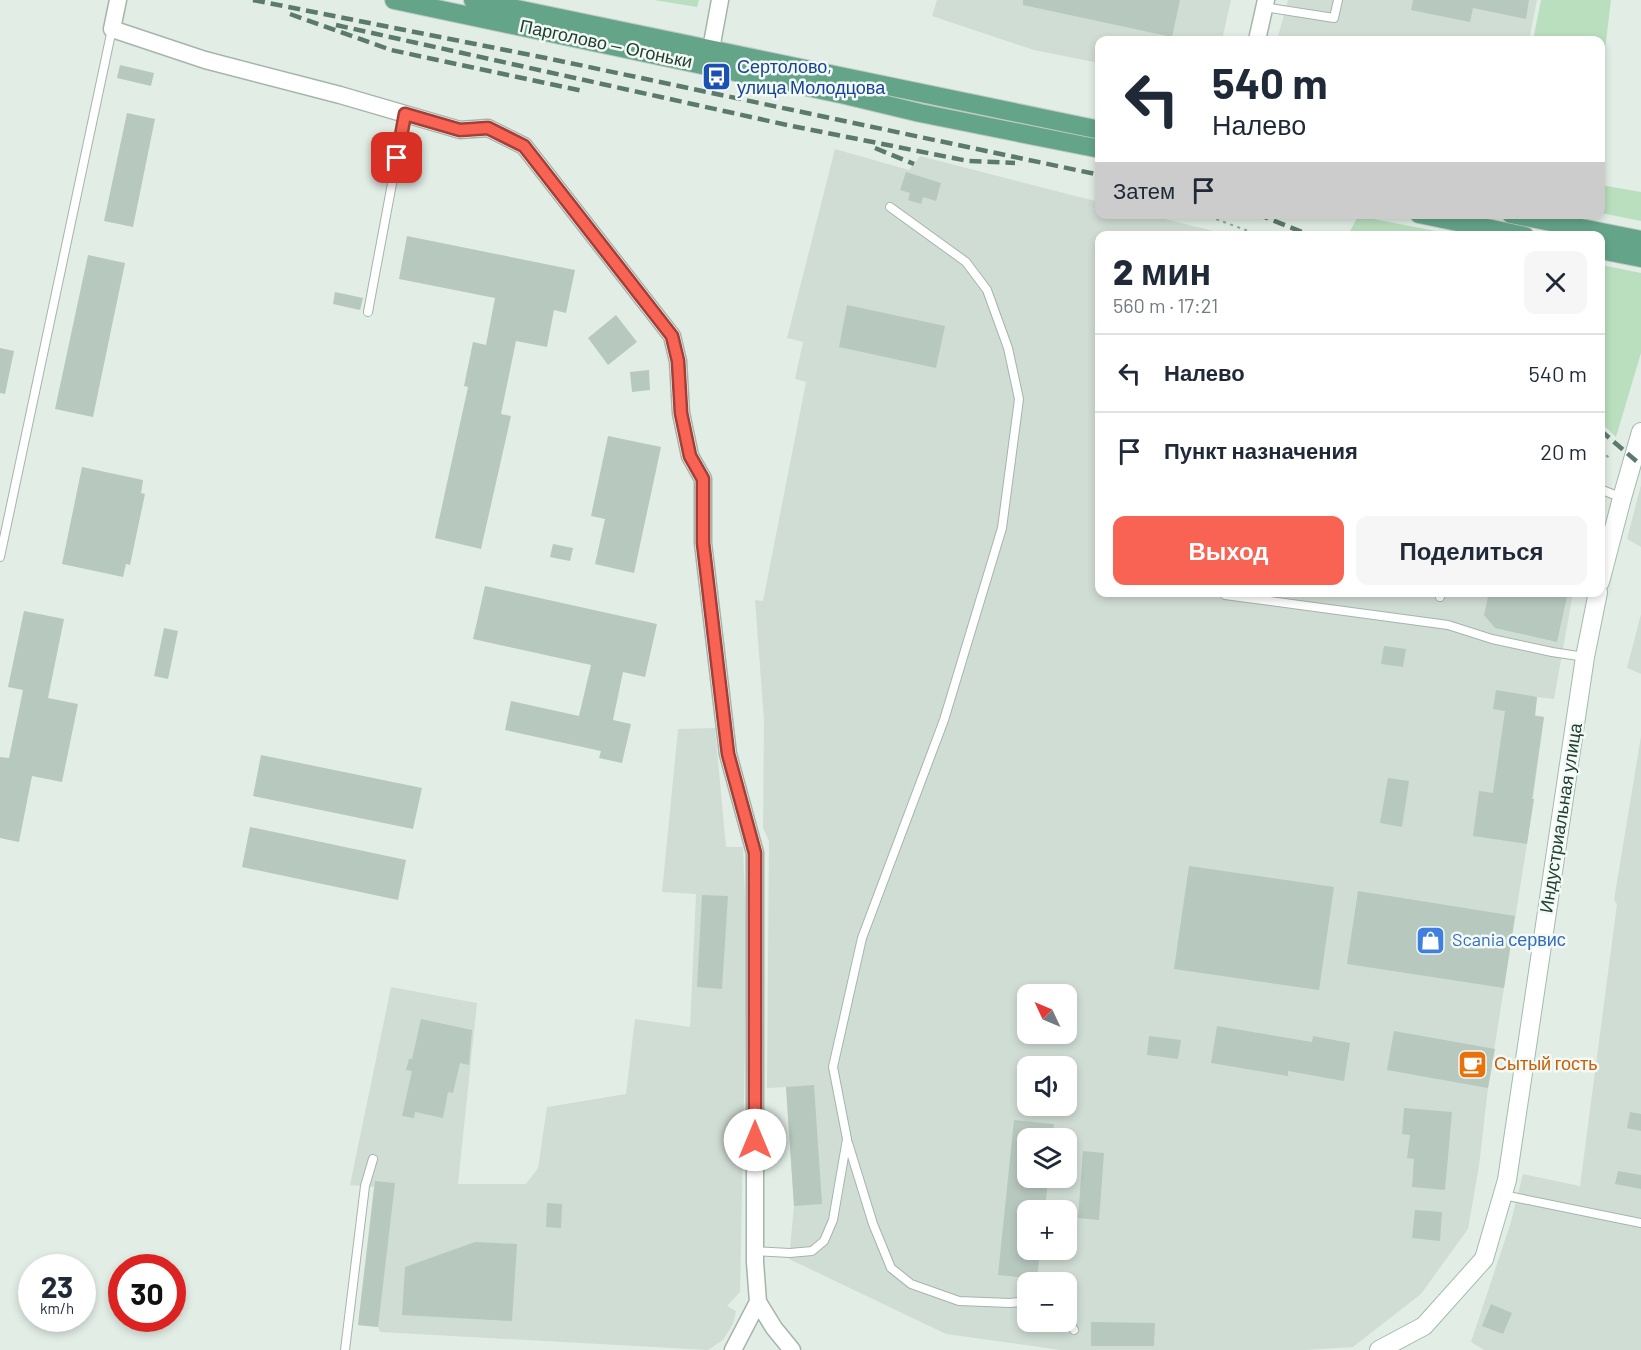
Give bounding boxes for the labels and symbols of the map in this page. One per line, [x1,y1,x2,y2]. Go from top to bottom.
street label: Парголово — Огоньки [518,14,694,72]
place label: Сертолово, улица Молодцова [737,55,886,98]
bus stop icon: Сертолово, улица Молодцова [700,61,732,93]
pin [371,132,422,183]
street label: Индустриальная улица [1534,720,1586,914]
shop icon: Scania сервис [1415,924,1447,956]
place label: Scania сервис [1452,928,1566,950]
north arrow [1017,984,1077,1044]
cafe icon: Сытый гость [1457,1048,1489,1080]
place label: Сытый гость [1494,1052,1598,1074]
position arrow [723,1108,787,1172]
speed limit sign: 30 [108,1254,186,1332]

